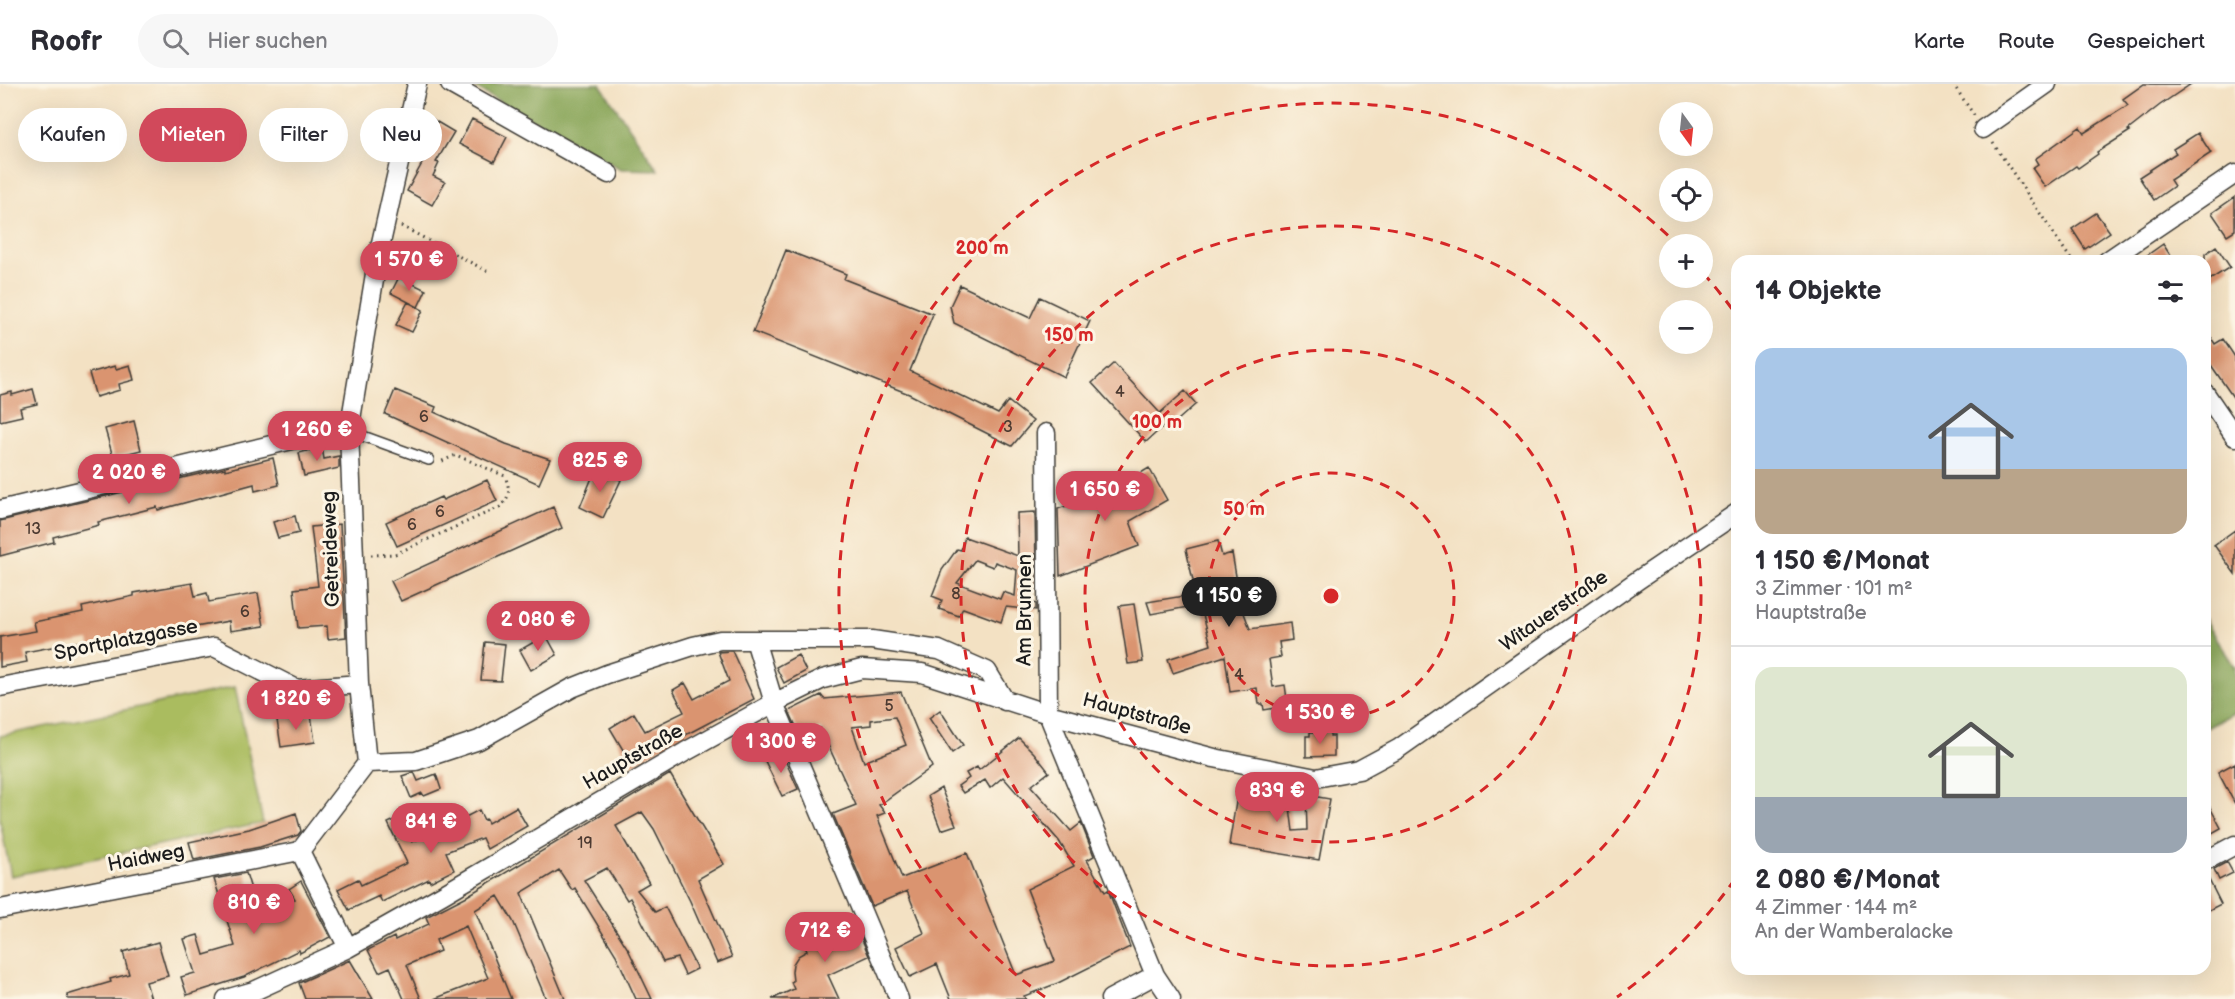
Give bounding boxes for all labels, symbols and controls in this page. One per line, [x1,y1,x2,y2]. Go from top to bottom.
search box [138,14,558,68]
text: Roofr [30,25,102,58]
icon: search [159,25,192,58]
text: Hier suchen [207,28,328,55]
text: Karte [1913,29,1965,54]
text: Route [1998,29,2054,54]
text: Gespeichert [2087,29,2205,54]
north arrow [1659,102,1713,156]
map controls [1659,102,1713,354]
chip: Kaufen [18,108,127,162]
chip: Mieten [139,108,247,162]
chip: Filter [259,108,348,162]
chip: Neu [360,108,442,162]
button: locate [1659,168,1713,222]
button: + [1659,234,1713,288]
text: 200 m [955,238,1009,259]
pin: 1 570 € [354,241,464,292]
text: 1 570 € [374,248,444,272]
icon: filters [2154,275,2187,308]
text: 14 Objekte [1755,276,1882,307]
button: − [1659,300,1713,354]
text: 150 m [1044,325,1094,346]
house number: 4 [1115,383,1125,402]
icon: home [1917,387,2025,495]
house number: 6 [419,408,429,427]
pin: 1 260 € [262,411,372,462]
text: 100 m [1132,412,1182,433]
text: 1 260 € [282,418,352,442]
house number: 3 [1003,418,1013,437]
pin: 825 € [558,442,642,493]
text: 825 € [572,449,628,473]
pin: 2 020 € [74,454,184,505]
text: 2 020 € [92,461,166,485]
pin: 1 650 € [1050,471,1160,522]
text: 1 650 € [1070,478,1140,502]
street label: Getreideweg [317,490,345,608]
text: 50 m [1223,499,1265,520]
house number: 6 [435,503,445,522]
house number: 6 [407,516,417,535]
house number: 13 [25,520,41,539]
text: 1 150 €/Monat [1755,546,1930,577]
street label: Am Brunnen [1013,554,1037,666]
street label: Witauerstraße [1495,565,1613,657]
pin: 1 150 € [1174,577,1284,628]
text: 3 Zimmer · 101 m² [1755,577,1913,601]
text: 1 150 € [1196,584,1262,608]
house number: 8 [951,585,961,604]
centre of rings [1321,586,1341,606]
pin: 2 080 € [483,601,593,652]
text: Hauptstraße [1755,601,1867,625]
house number: 6 [240,603,250,622]
text: 2 080 € [501,608,575,632]
street label: Sportplatzgasse [52,614,200,666]
house number: 4 [1234,666,1244,685]
pin: 1 820 € [241,680,351,731]
text: 1 820 € [261,687,331,711]
street label: Hauptstraße [1080,688,1194,740]
pin: 1 530 € [1265,694,1375,745]
house number: 5 [884,697,894,716]
text: 1 530 € [1285,701,1355,725]
icon: home [1917,706,2025,814]
street label: Hauptstraße [579,719,687,795]
pin: 1 300 € [726,723,836,774]
text: 1 300 € [746,730,816,754]
pin: 839 € [1235,772,1319,823]
text: 839 € [1249,779,1305,803]
pin: 841 € [389,803,473,854]
text: 841 € [405,810,457,834]
house number: 19 [577,834,593,853]
street label: Haidweg [105,839,187,877]
text: 2 080 €/Monat [1755,865,1940,896]
pin: 810 € [212,884,296,935]
text: 810 € [227,891,281,915]
text: 4 Zimmer · 144 m² [1755,896,1917,920]
pin: 712 € [783,912,867,963]
text: 712 € [799,919,851,943]
text: An der Wamberalacke [1755,920,1953,944]

